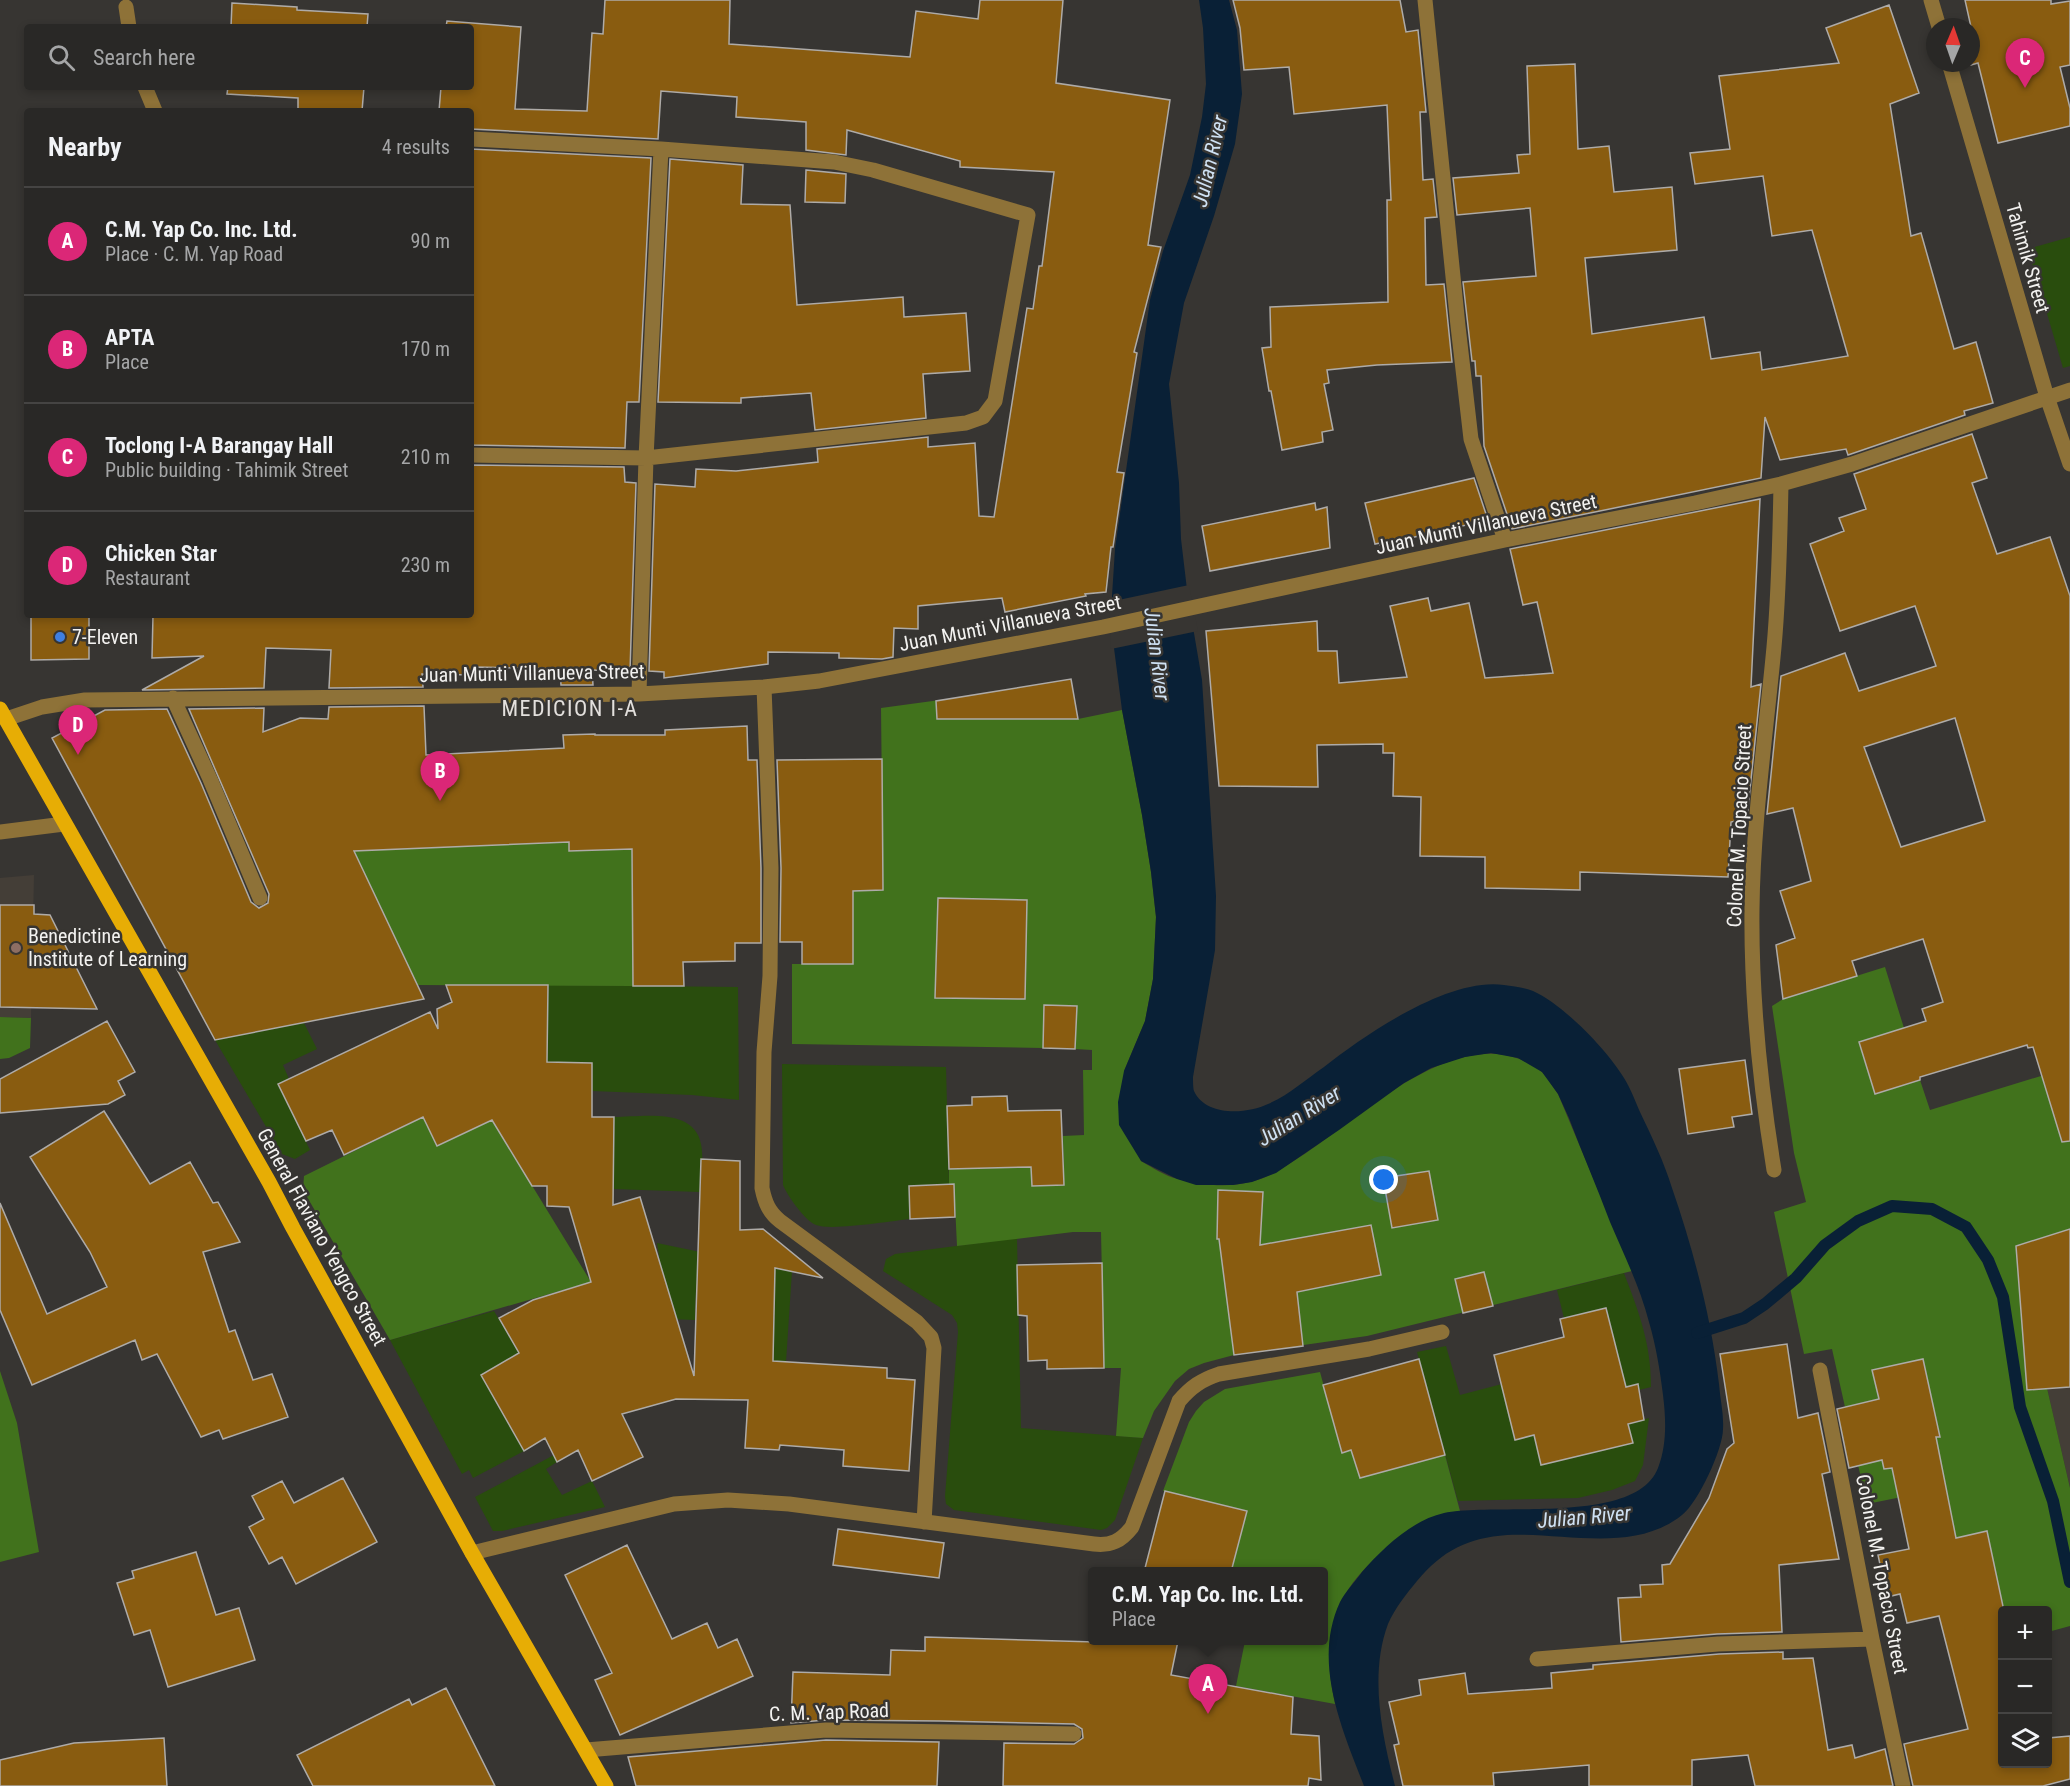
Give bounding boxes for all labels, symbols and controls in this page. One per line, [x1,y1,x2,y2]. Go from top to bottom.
north arrow [1926,18,1980,72]
search box [24,24,474,90]
pin: C [2006,38,2044,88]
icon: search [45,41,78,74]
text: Search here [93,45,195,70]
water label: Julian River [1188,112,1232,209]
text: Nearby [48,132,122,162]
text: 4 results [382,135,450,159]
street label: Tahimik Street [2001,200,2055,316]
text: C.M. Yap Co. Inc. Ltd. [105,217,298,242]
text: A [62,229,73,253]
text: 90 m [411,229,450,253]
text: Place · C. M. Yap Road [105,242,283,266]
text: APTA [105,325,154,350]
text: B [62,337,73,361]
text: 170 m [401,337,450,361]
text: Place [105,350,149,374]
text: Toclong I-A Barangay Hall [105,433,333,458]
text: C [62,445,73,469]
text: 210 m [401,445,450,469]
text: Public building · Tahimik Street [105,458,348,482]
street label: Juan Munti Villanueva Street [1373,489,1599,559]
text: Chicken Star [105,541,217,566]
text: D [62,553,73,577]
text: 230 m [401,553,450,577]
text: Restaurant [105,566,190,590]
street label: Juan Munti Villanueva Street [897,590,1123,656]
water label: Julian River [1139,606,1175,703]
place label: 7-Eleven [72,625,138,649]
marker: 7-Eleven [53,630,67,644]
street label: Juan Munti Villanueva Street [419,659,645,687]
district label: MEDICION I-A [501,696,639,721]
pin: D [58,706,98,755]
street label: Colonel M. Topacio Street [1722,724,1756,928]
pin: B [420,752,460,801]
place label: Benedictine Institute of Learning [28,924,187,971]
marker: Benedictine Institute of Learning [9,941,23,955]
water label: Julian River [1253,1081,1346,1151]
street label: General Flaviano Yengco Street [252,1124,392,1350]
your location [1369,1165,1398,1194]
street label: Colonel M. Topacio Street [1851,1472,1913,1676]
water label: Julian River [1536,1501,1632,1533]
popup [1088,1567,1328,1645]
text: C.M. Yap Co. Inc. Ltd. [1112,1582,1304,1607]
map controls [1998,1606,2052,1768]
button: + [1998,1606,2052,1660]
text: Place [1112,1607,1156,1631]
button: − [1998,1660,2052,1714]
pin: A [1188,1664,1228,1714]
street label: C. M. Yap Road [769,1698,889,1726]
button: layers [1998,1714,2052,1768]

